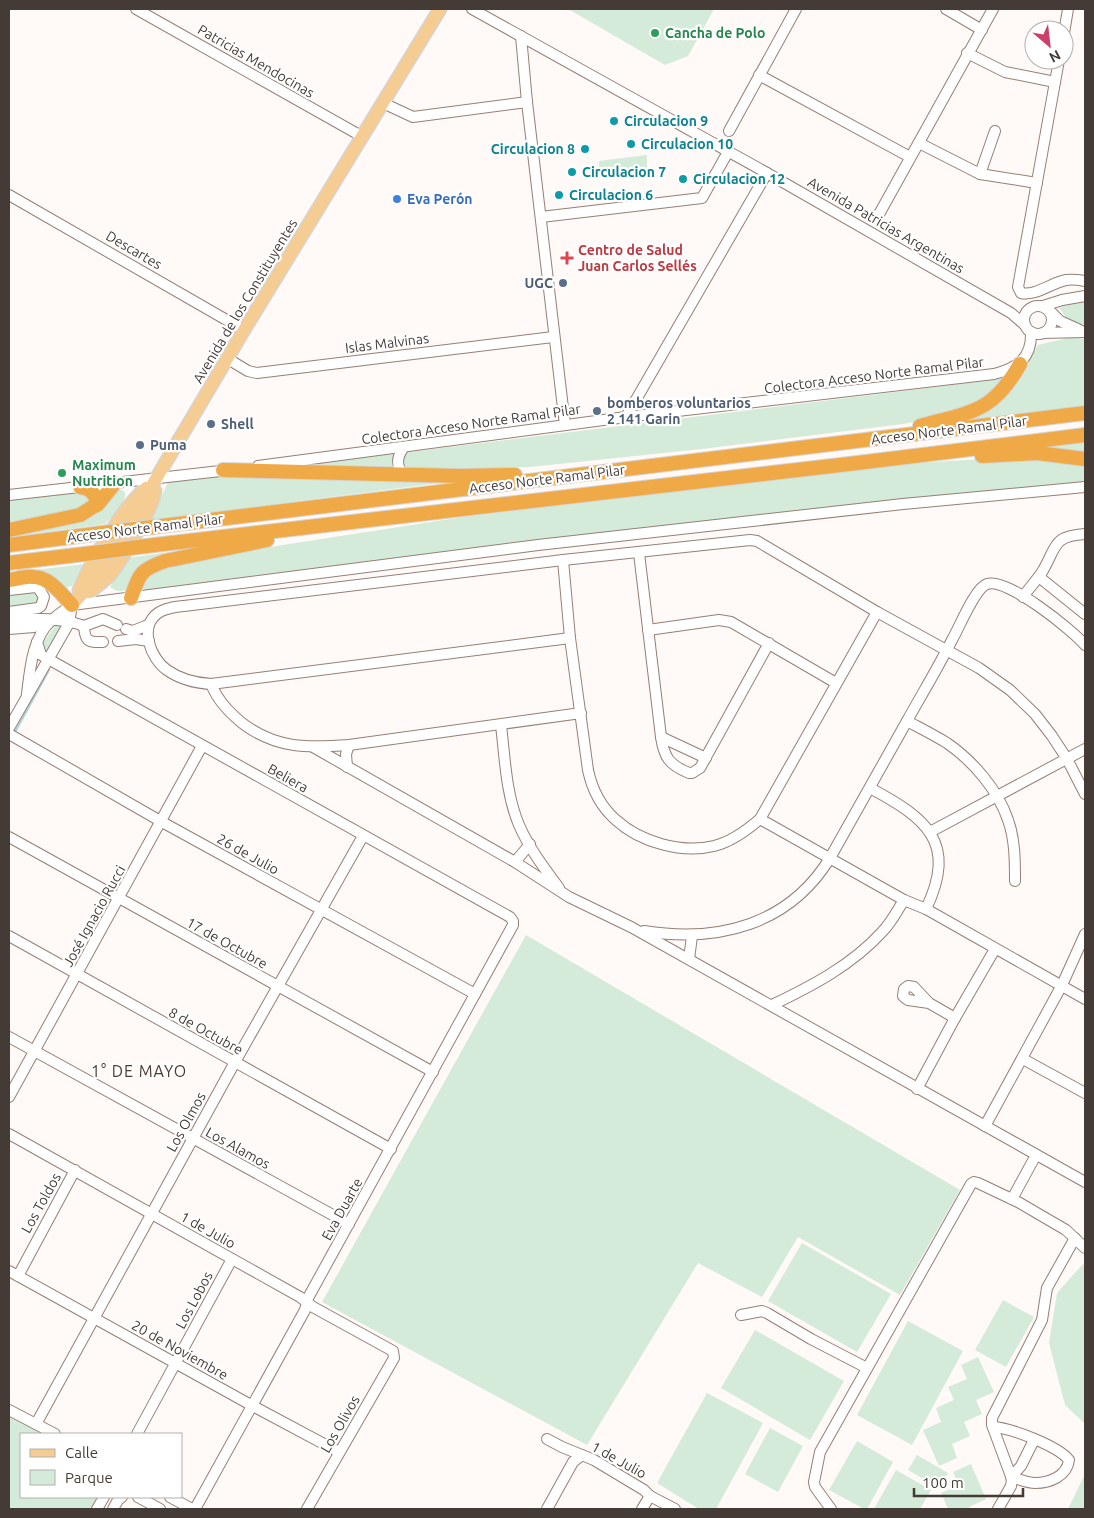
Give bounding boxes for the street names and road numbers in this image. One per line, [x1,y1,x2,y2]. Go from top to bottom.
street label: Patricias Mendocinas [195,21,317,101]
street label: Avenida Patricias Argentinas [805,174,967,276]
street label: Avenida de los Constituyentes [190,216,300,386]
street label: Descartes [103,228,165,272]
street label: Islas Malvinas [344,330,430,356]
street label: Colectora Acceso Norte Ramal Pilar [763,353,985,396]
street label: Colectora Acceso Norte Ramal Pilar [360,401,582,447]
street label: Acceso Norte Ramal Pilar [870,412,1029,448]
street label: Acceso Norte Ramal Pilar [468,461,627,497]
street label: Acceso Norte Ramal Pilar [66,510,225,546]
street label: Beliera [265,760,311,796]
street label: 26 de Julio [214,830,282,878]
street label: José Ignacio Rucci [60,863,128,969]
street label: 17 de Octubre [184,914,270,972]
street label: 8 de Octubre [166,1004,246,1058]
street label: Los Olmos [163,1089,209,1155]
street label: Los Alamos [203,1124,273,1172]
street label: Los Toldos [18,1170,64,1236]
street label: Eva Duarte [318,1175,366,1243]
street label: 1 de Julio [178,1208,238,1252]
street label: Los Lobos [172,1269,216,1331]
street label: 20 de Noviembre [129,1317,231,1383]
street label: Los Olivos [317,1392,363,1456]
street label: 1 de Julio [589,1438,649,1482]

